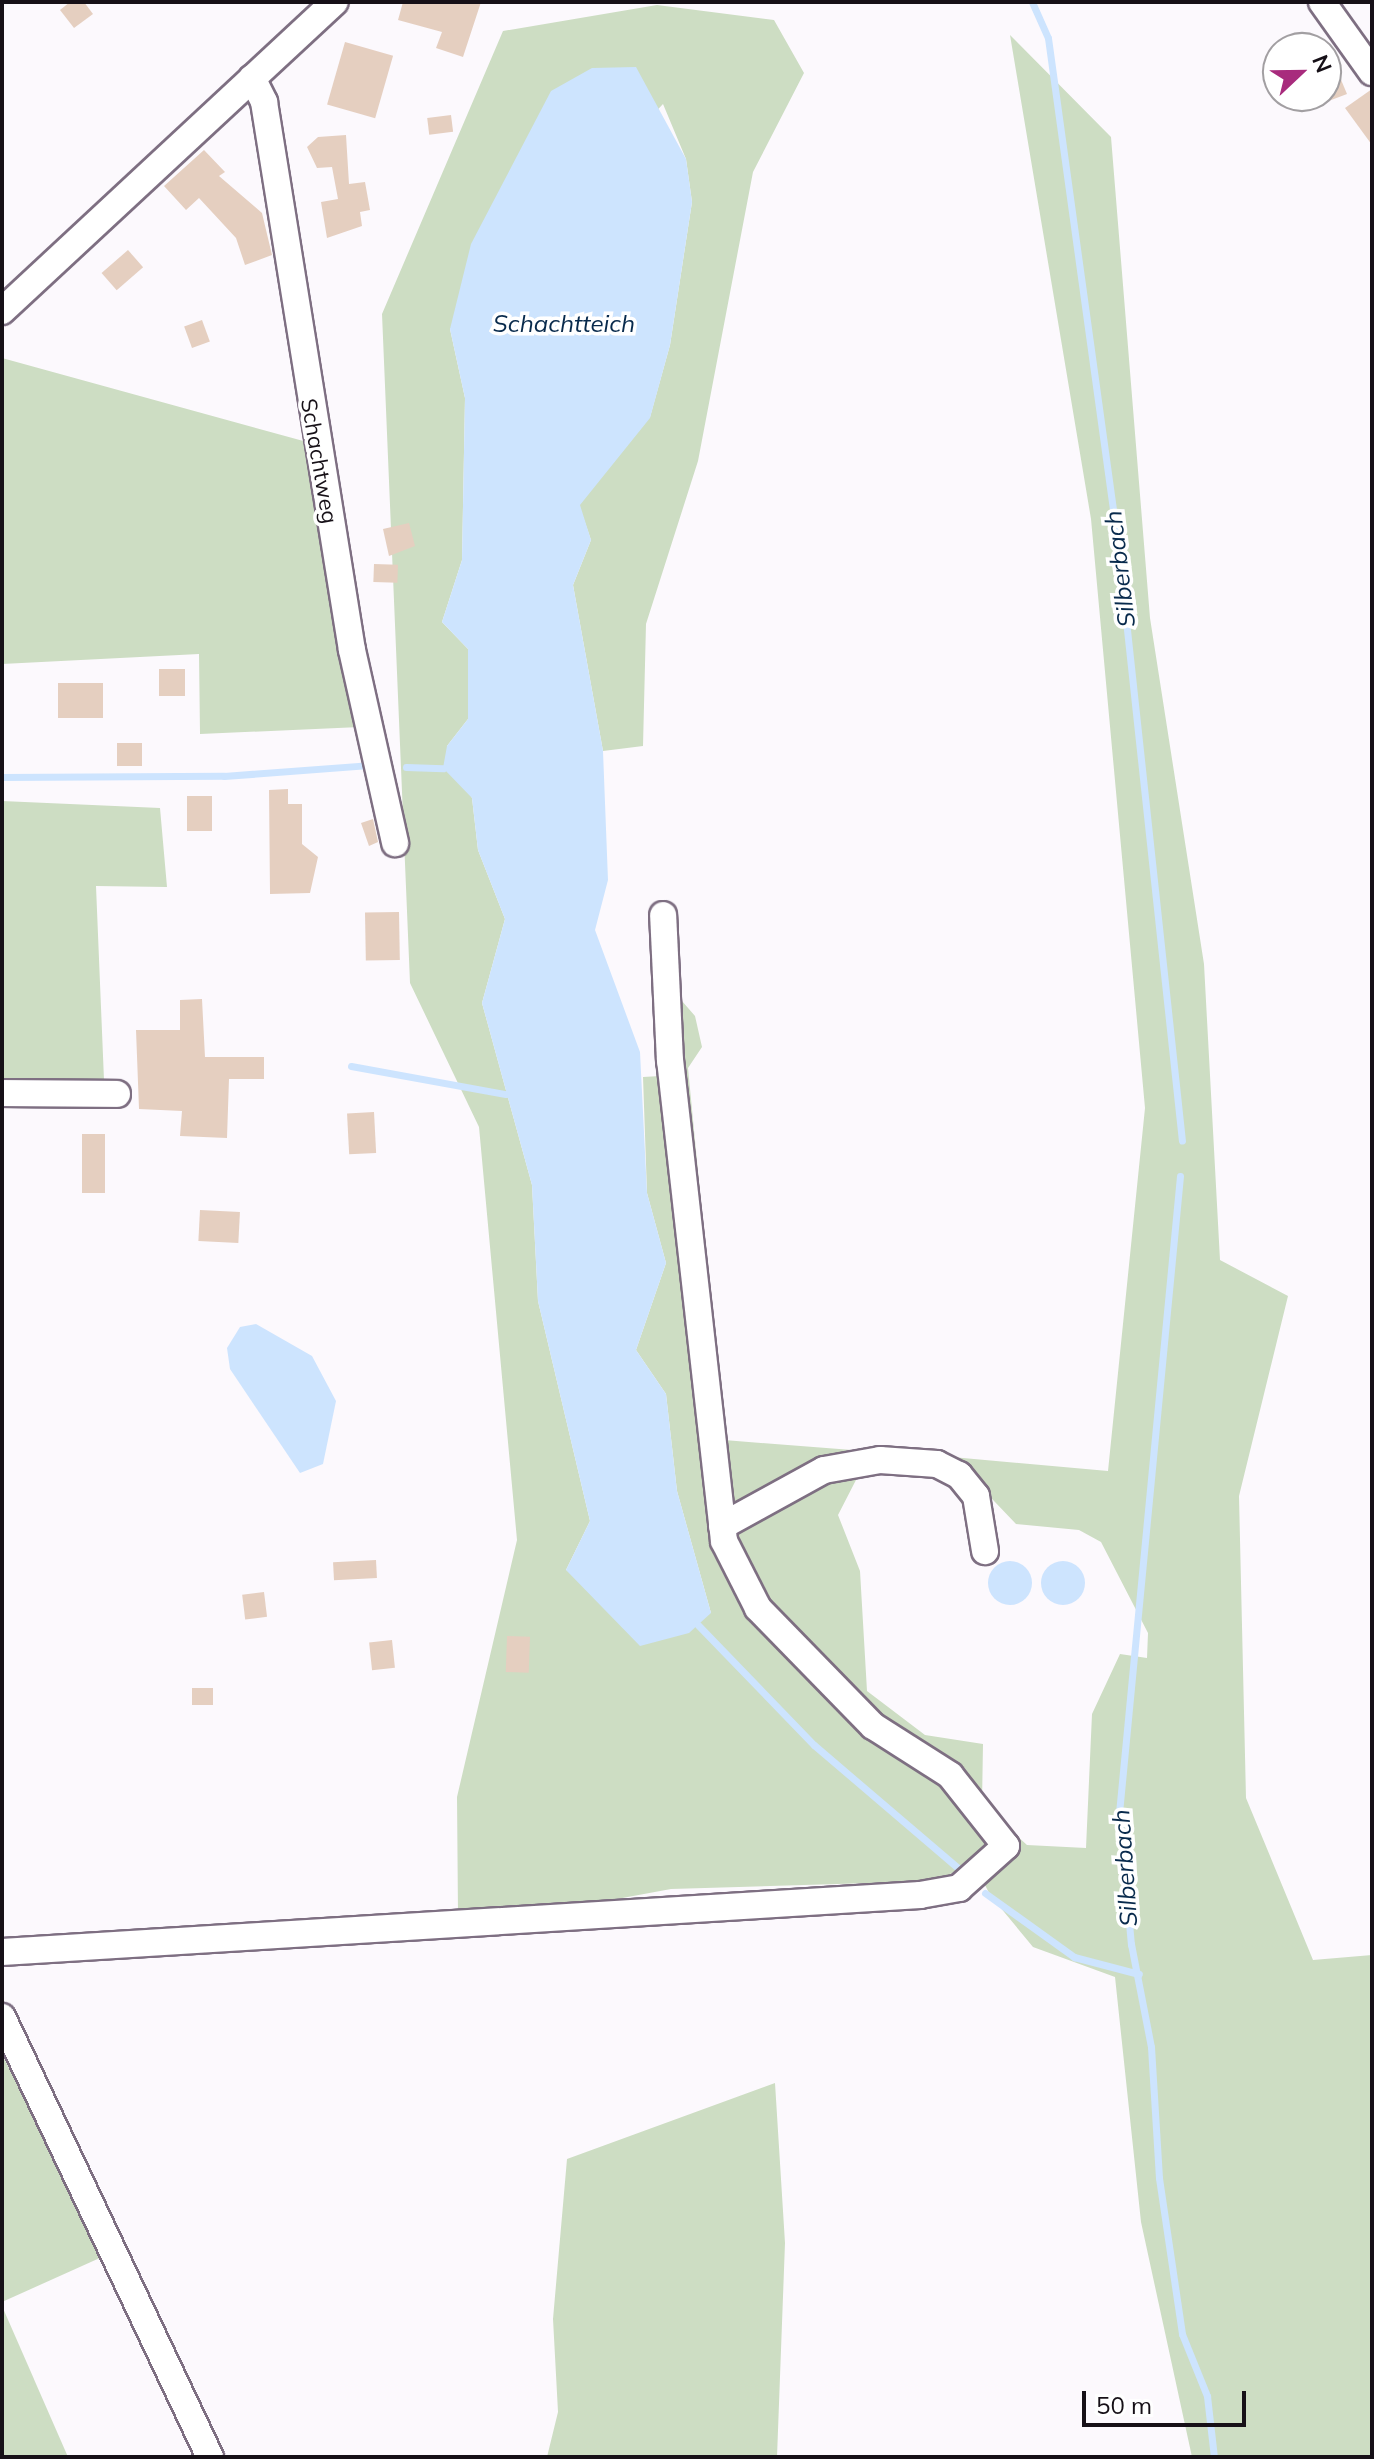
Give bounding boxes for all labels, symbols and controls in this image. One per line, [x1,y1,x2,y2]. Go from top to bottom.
north arrow [1262,32,1342,112]
text: N [1306,51,1338,77]
water label: Schachtteich [493,310,635,338]
street label: Schachtweg [295,396,343,526]
water label: Silberbach [1099,509,1141,629]
water label: Silberbach [1107,1808,1143,1928]
scale bar [1086,2375,1250,2425]
text: 50 m [1096,2390,1152,2420]

